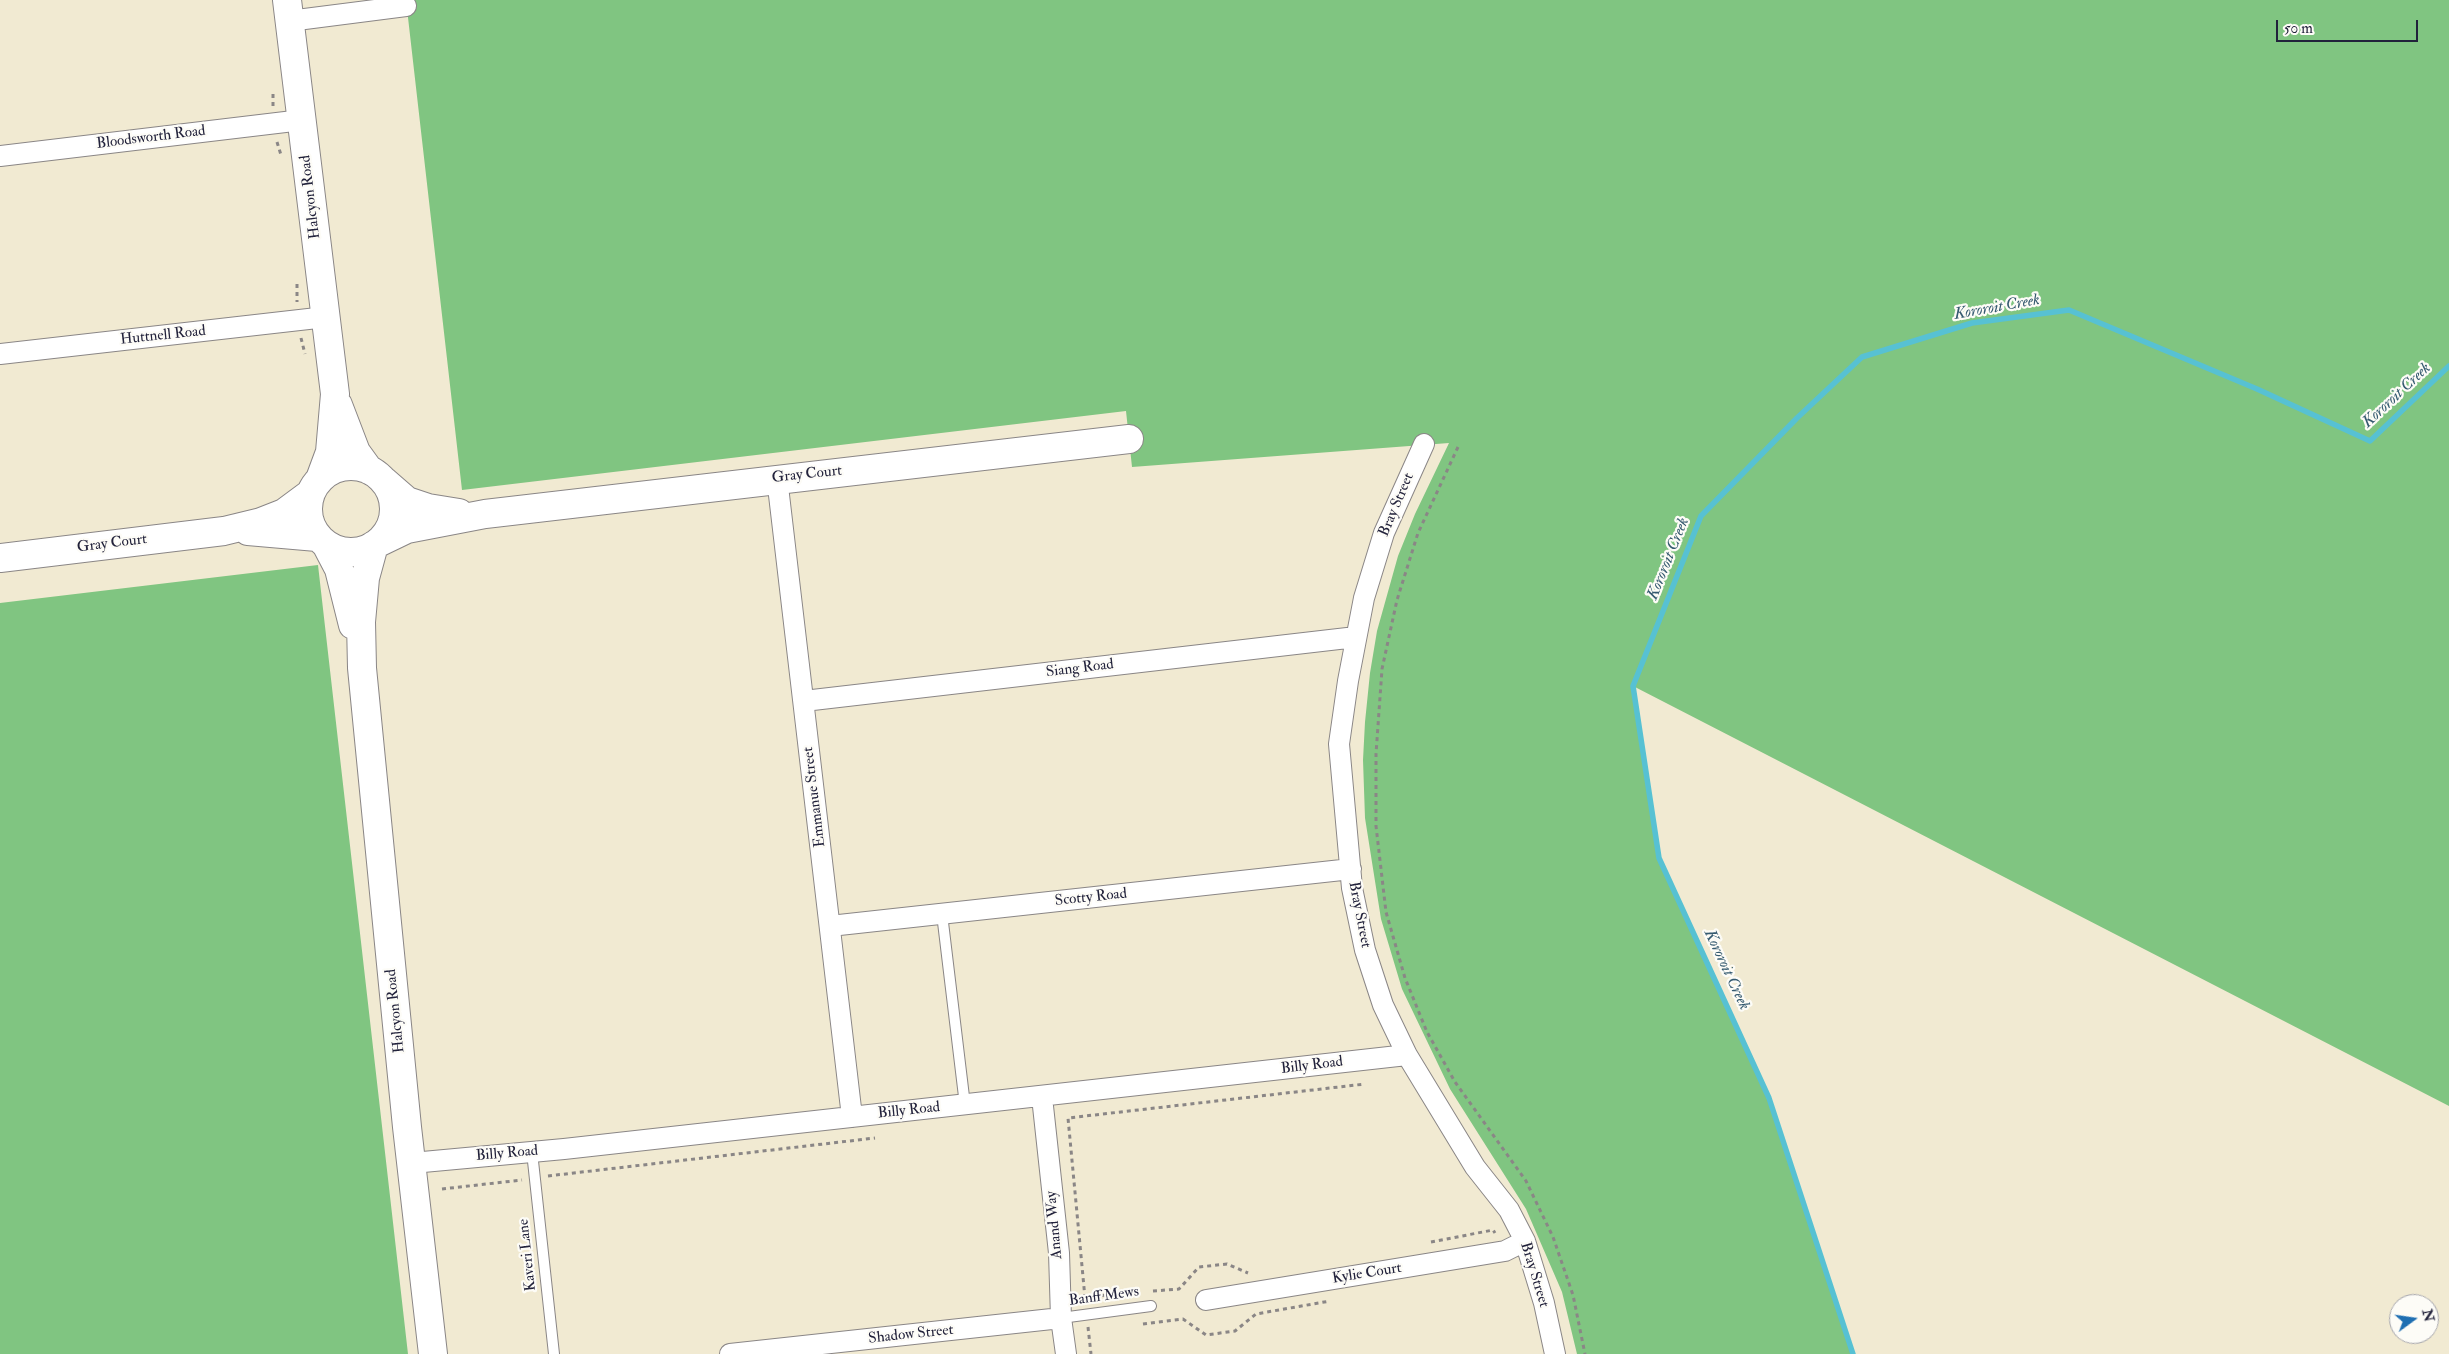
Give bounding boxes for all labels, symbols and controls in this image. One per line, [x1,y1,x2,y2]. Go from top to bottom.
scale bar [2279,10,2422,42]
text: 50 m [2284,19,2313,38]
street label: Bloodsworth Road [95,122,207,154]
street label: Halcyon Road [297,154,325,240]
water label: Kororoit Creek [1953,291,2041,325]
street label: Huttnell Road [119,323,207,349]
water label: Kororoit Creek [2359,359,2435,433]
street label: Gray Court [771,462,843,488]
street label: Bray Street [1376,471,1418,539]
water label: Kororoit Creek [1644,515,1694,603]
street label: Gray Court [76,531,148,557]
street label: Siang Road [1045,656,1115,682]
street label: Emmanue Street [800,746,830,848]
street label: Bray Street [1344,880,1374,950]
street label: Scotty Road [1054,885,1128,911]
water label: Kororoit Creek [1699,927,1753,1013]
street label: Halcyon Road [383,968,409,1054]
street label: Billy Road [1280,1053,1344,1079]
street label: Billy Road [877,1099,941,1123]
street label: Billy Road [475,1142,539,1166]
street label: Anand Way [1043,1190,1067,1260]
street label: Kaveri Lane [515,1218,541,1292]
street label: Bray Street [1516,1240,1552,1310]
street label: Kylie Court [1331,1260,1403,1288]
street label: Banff Mews [1068,1283,1140,1311]
north arrow [2389,1294,2439,1344]
text: N [2418,1307,2438,1324]
street label: Shadow Street [868,1322,954,1348]

